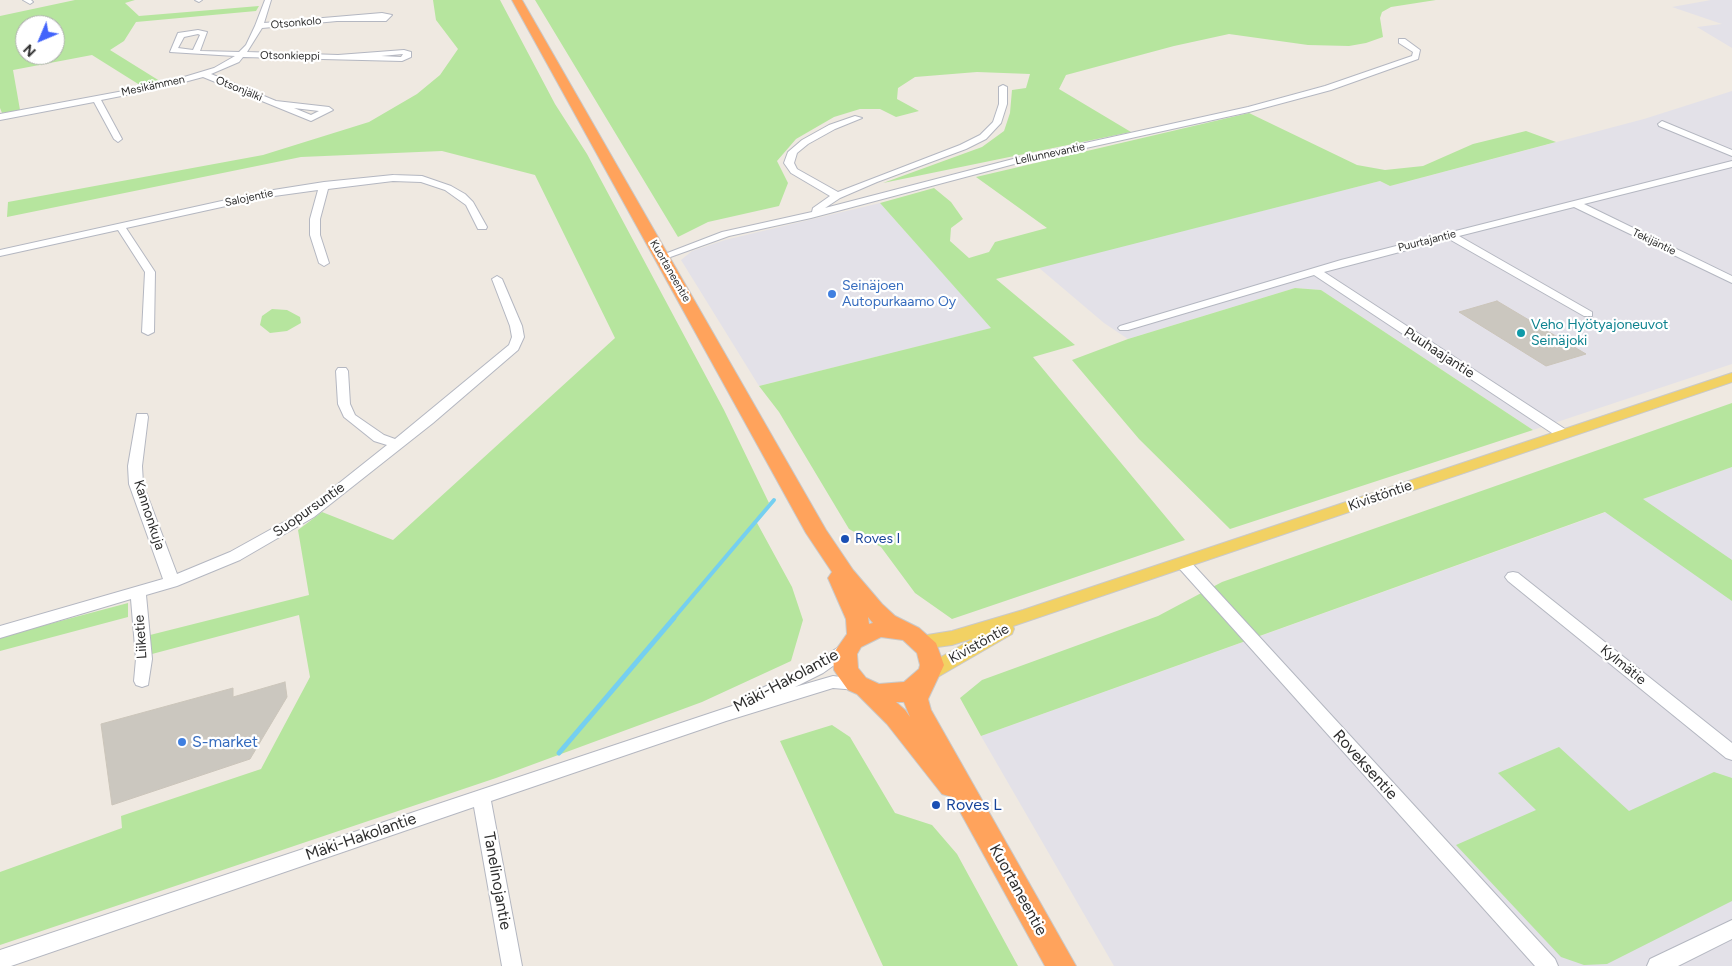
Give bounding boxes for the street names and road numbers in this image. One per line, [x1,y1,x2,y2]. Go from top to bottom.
street label: Otsonkolo [270,14,322,32]
street label: Otsonkieppi [260,49,320,63]
street label: Mesikämmen [120,73,186,99]
street label: Otsonjälki [214,74,264,104]
street label: Lellunnevantie [1014,140,1086,168]
street label: Salojentie [224,186,274,210]
street label: Tekijäntie [1630,226,1678,258]
street label: Puurtajantie [1397,227,1457,255]
street label: Kuortaneentie [647,238,693,304]
street label: Puuhaajantie [1401,324,1477,382]
street label: Kivistöntie [1346,477,1414,515]
street label: Kannonkuja [130,478,168,552]
street label: Suopursuntie [270,479,348,541]
street label: Liiketie [131,614,151,660]
street label: Kivistöntie [946,621,1012,667]
street label: Kylmätie [1597,641,1649,689]
street label: Mäki-Hakolantie [730,645,842,717]
street label: Roveksentie [1329,726,1401,804]
street label: Mäki-Hakolantie [303,809,419,865]
street label: Tanelinojantie [479,831,515,931]
street label: Kuortaneentie [985,841,1051,939]

